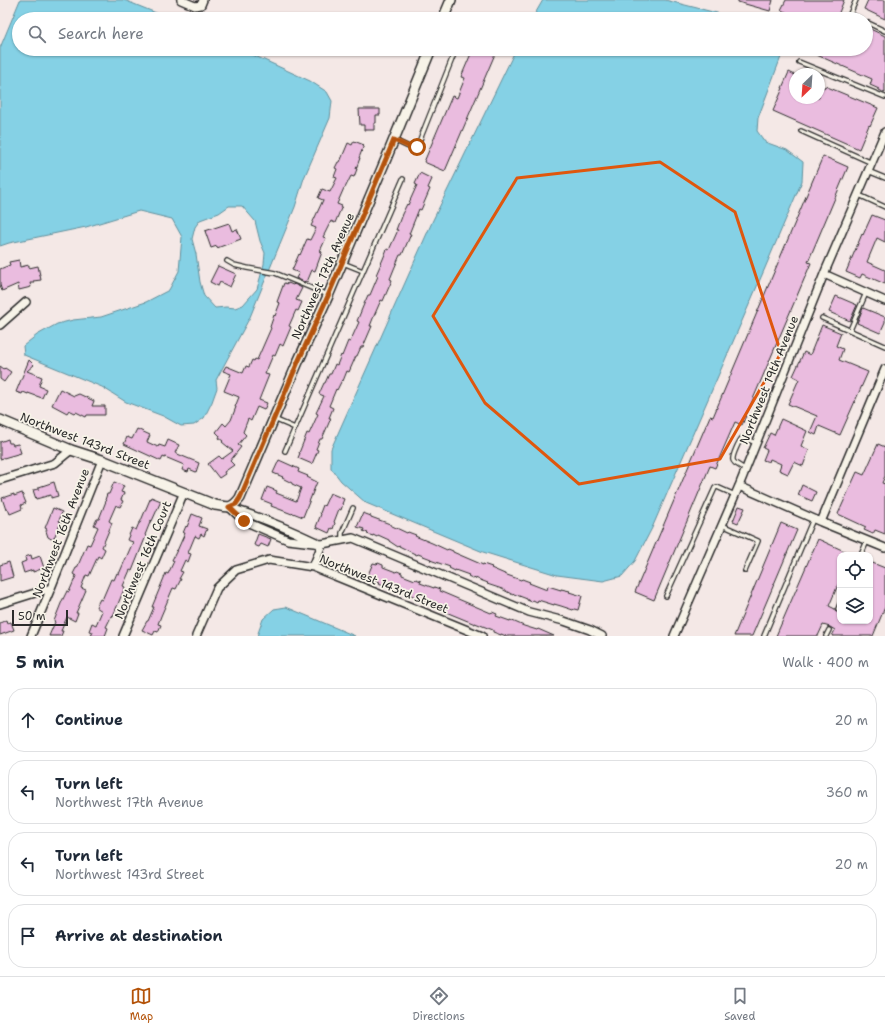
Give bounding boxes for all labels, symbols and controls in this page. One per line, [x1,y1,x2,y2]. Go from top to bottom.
search box [12,12,873,56]
icon: search [26,23,48,45]
text: Search here [58,24,144,44]
north arrow [789,68,825,104]
route start [408,138,426,156]
street label: Northwest 17th Avenue [288,210,358,342]
street label: Northwest 19th Avenue [736,313,802,447]
street label: Northwest 143rd Street [18,409,152,473]
street label: Northwest 16th Avenue [29,466,93,600]
street label: Northwest 16th Court [111,498,175,622]
route end [235,512,253,530]
street label: Northwest 143rd Street [317,551,451,617]
map controls [837,552,873,624]
button: locate [837,552,873,588]
button: layers [837,588,873,624]
scale bar [12,608,68,627]
text: 50 m [18,609,46,624]
text: 5 min [16,651,64,673]
text: Walk · 400 m [782,654,869,671]
icon: ahead [17,709,39,731]
text: Continue [55,710,123,730]
text: 20 m [835,712,868,729]
text: Turn left [55,774,123,794]
icon: left [17,781,39,803]
text: 360 m [826,784,868,801]
text: Northwest 17th Avenue [55,794,204,811]
text: Turn left [55,846,123,866]
icon: left [17,853,39,875]
text: 20 m [835,856,868,873]
text: Northwest 143rd Street [55,866,204,883]
icon: arrive [17,925,39,947]
text: Arrive at destination [55,926,223,946]
tab: Map [130,985,153,1024]
tab: Directions [412,985,465,1024]
tab: Saved [724,985,755,1024]

